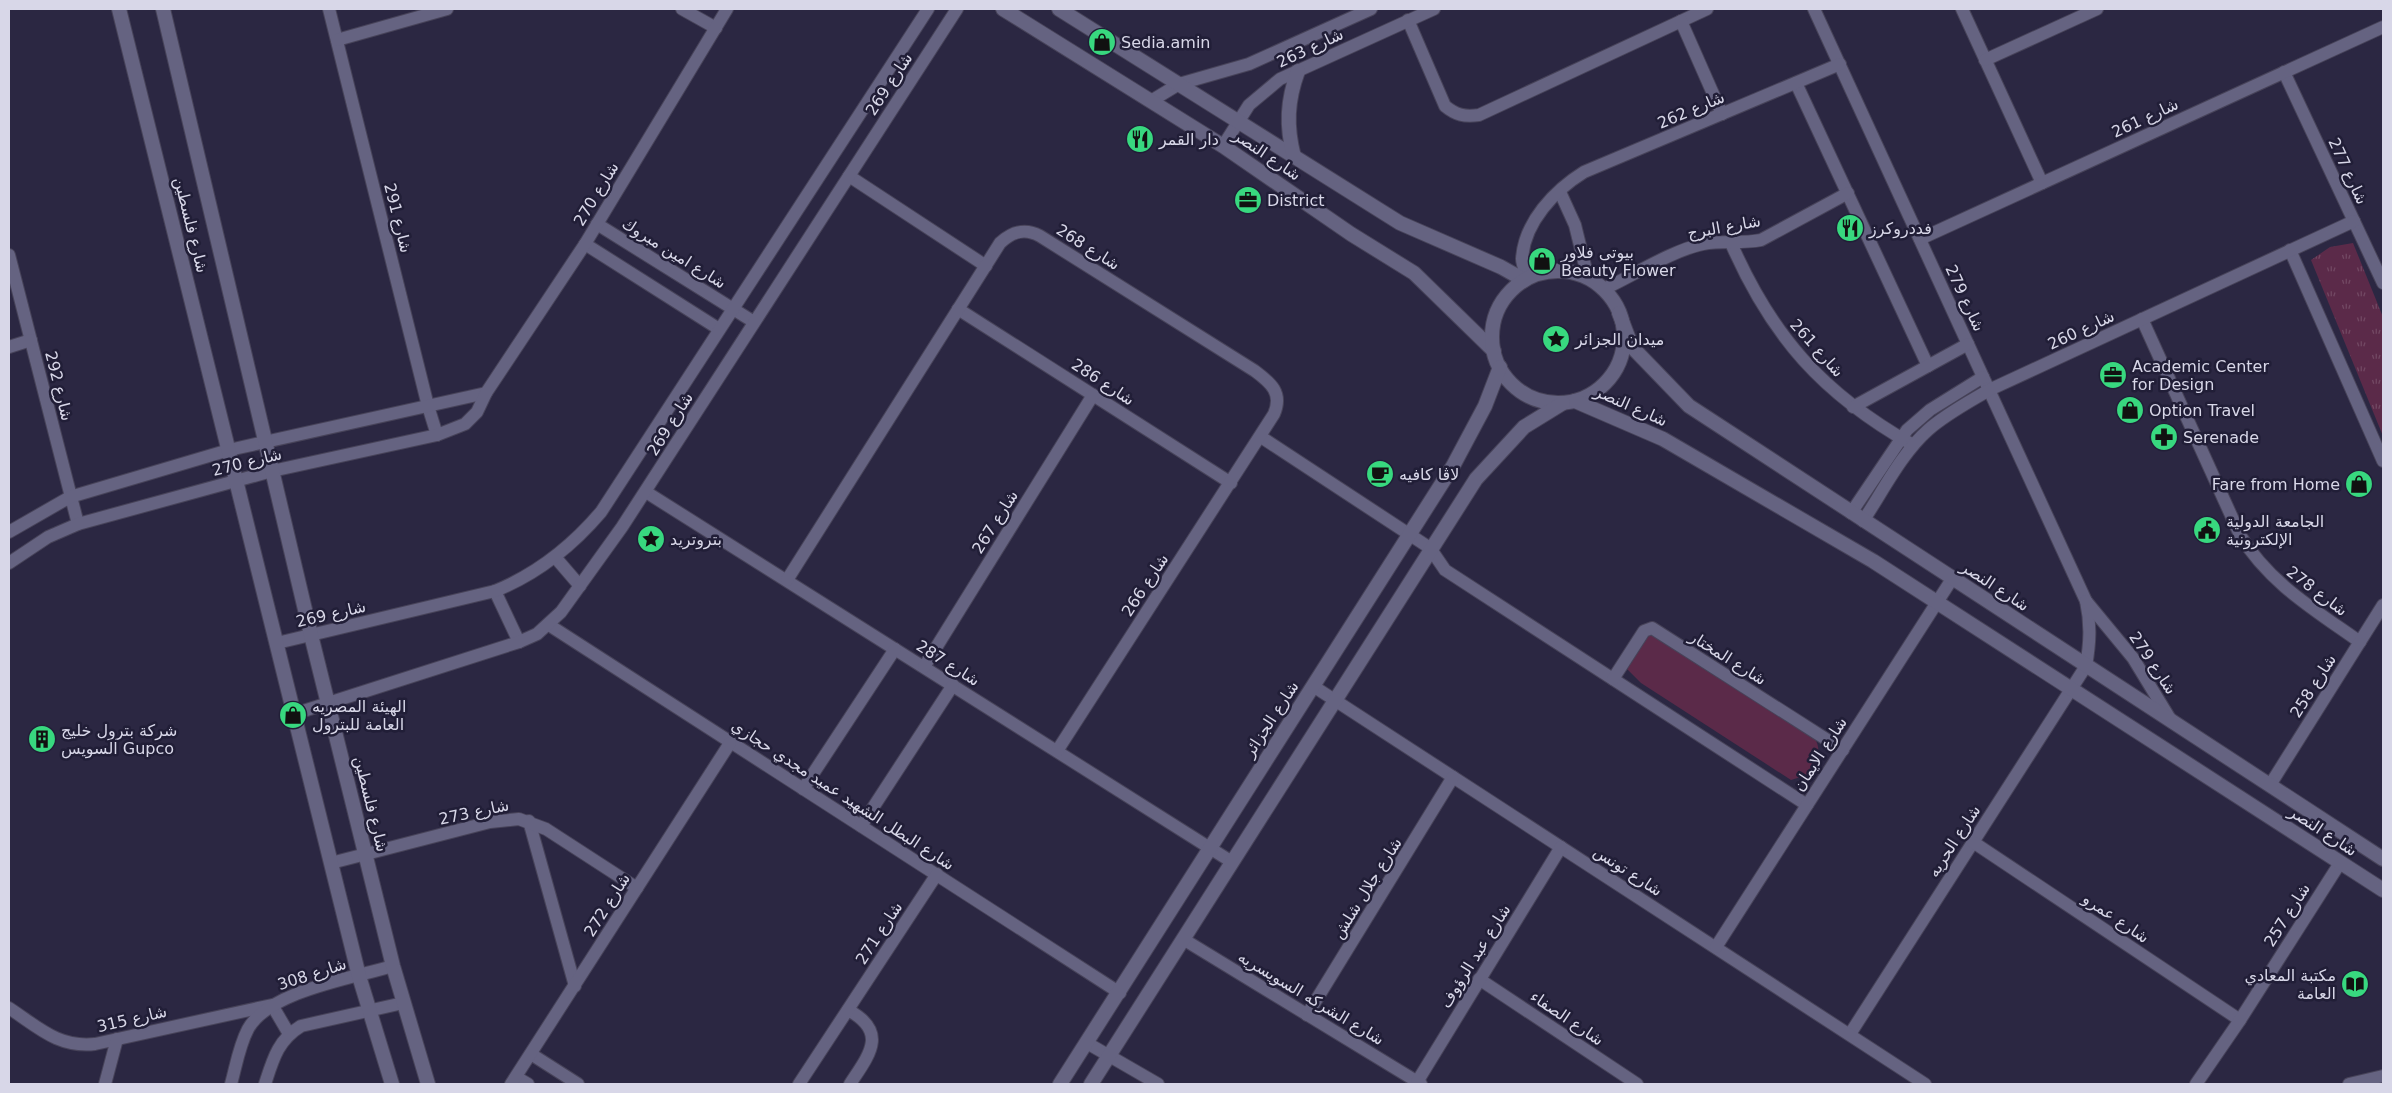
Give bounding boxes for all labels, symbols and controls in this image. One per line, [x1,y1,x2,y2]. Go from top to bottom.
street label: شارع 263 [1274,24,1347,73]
shop icon: Sedia.amin [1087,27,1117,57]
place label: Sedia.amin [1121,33,1210,52]
street label: شارع 269 [862,49,917,120]
street label: شارع 262 [1655,87,1728,134]
street label: شارع 261 [2109,94,2182,143]
restaurant icon: دار القمر [1125,124,1155,154]
street label: شارع النصر [1228,125,1304,185]
place label: دار القمر [1158,130,1219,150]
street label: شارع 277 [2323,135,2372,208]
street label: شارع 270 [570,159,623,230]
street label: شارع فلسطين [169,175,212,275]
street label: شارع 291 [379,181,416,255]
office icon: District [1233,185,1263,215]
place label: District [1267,191,1324,210]
street label: شارع البرج [1686,211,1762,244]
street label: شارع امين مبروك [618,213,729,293]
restaurant icon: فددروكرز [1835,213,1865,243]
place label: فددروكرز [1868,219,1932,239]
street label: شارع 268 [1052,220,1123,275]
place label: بيوتى فلاور Beauty Flower [1560,243,1676,280]
shop icon: بيوتى فلاور Beauty Flower [1527,246,1557,276]
street label: شارع 279 [1940,262,1989,335]
street label: شارع 260 [2045,306,2118,355]
street label: شارع 261 [1785,315,1848,381]
place icon: ميدان الجزائر [1541,324,1571,354]
place label: ميدان الجزائر [1574,330,1664,350]
street label: شارع 292 [40,349,77,423]
street label: شارع 286 [1067,355,1138,410]
place label: Academic Center for Design [2132,357,2269,394]
office icon: Academic Center for Design [2098,360,2128,390]
street label: شارع النصر [1590,381,1670,431]
street label: شارع 269 [643,389,698,460]
shop icon: Option Travel [2115,395,2145,425]
place label: Option Travel [2149,401,2255,420]
pharmacy icon: Serenade [2149,422,2179,452]
place label: Serenade [2183,428,2259,447]
street label: شارع 270 [210,444,284,481]
cafe icon: لاڤا كافيه [1365,459,1395,489]
place label: لاڤا كافيه [1399,465,1459,484]
shop icon: Fare from Home [2344,469,2374,499]
place label: Fare from Home [2212,475,2340,494]
street label: شارع 267 [968,487,1023,558]
place label: الجامعة الدولية الإلكترونية [2226,512,2324,550]
public building icon: الجامعة الدولية الإلكترونية [2192,515,2222,545]
place icon: بتروتريد [636,524,666,554]
place label: بتروتريد [670,530,722,550]
street label: شارع 266 [1118,550,1173,621]
street label: شارع النصر [1956,556,2033,616]
street label: شارع 278 [2282,562,2351,621]
street label: شارع 269 [294,597,368,632]
street label: شارع المختار [1685,626,1770,690]
street label: شارع 279 [2124,628,2181,698]
street label: شارع 287 [912,636,983,691]
street label: شارع 258 [2286,651,2341,722]
street label: شارع الجزائر [1239,677,1303,762]
place label: الهيئة المصريه العامة للبترول [312,697,406,735]
shop icon: الهيئة المصريه العامة للبترول [278,700,308,730]
street label: شارع الايمان [1789,713,1852,795]
street label: شارع البطل الشهيد عميد مجدي حجازي [728,716,958,875]
place label: شركة بترول خليج السويس Gupco [61,721,177,759]
building icon: شركة بترول خليج السويس Gupco [27,724,57,754]
street label: شارع فلسطين [349,754,392,854]
street label: شارع 273 [437,795,511,830]
street label: شارع الحريه [1924,801,1985,881]
street label: شارع النصر [2284,801,2361,861]
street label: شارع جلال شلش [1328,834,1407,943]
street label: شارع تونس [1589,842,1666,901]
street label: شارع 272 [580,870,635,941]
street label: شارع 257 [2260,880,2315,951]
street label: شارع عمرو [2078,888,2153,948]
street label: شارع 271 [852,898,907,969]
street label: شارع عبد الرؤوف [1435,901,1515,1012]
street label: شارع الشركه السويسريه [1234,947,1387,1050]
street label: شارع 308 [275,954,349,995]
place label: مكتبة المعادي العامة [2244,966,2336,1003]
library icon: مكتبة المعادي العامة [2340,969,2370,999]
street label: شارع الصفاء [1526,987,1607,1050]
street label: شارع 315 [95,1002,169,1037]

